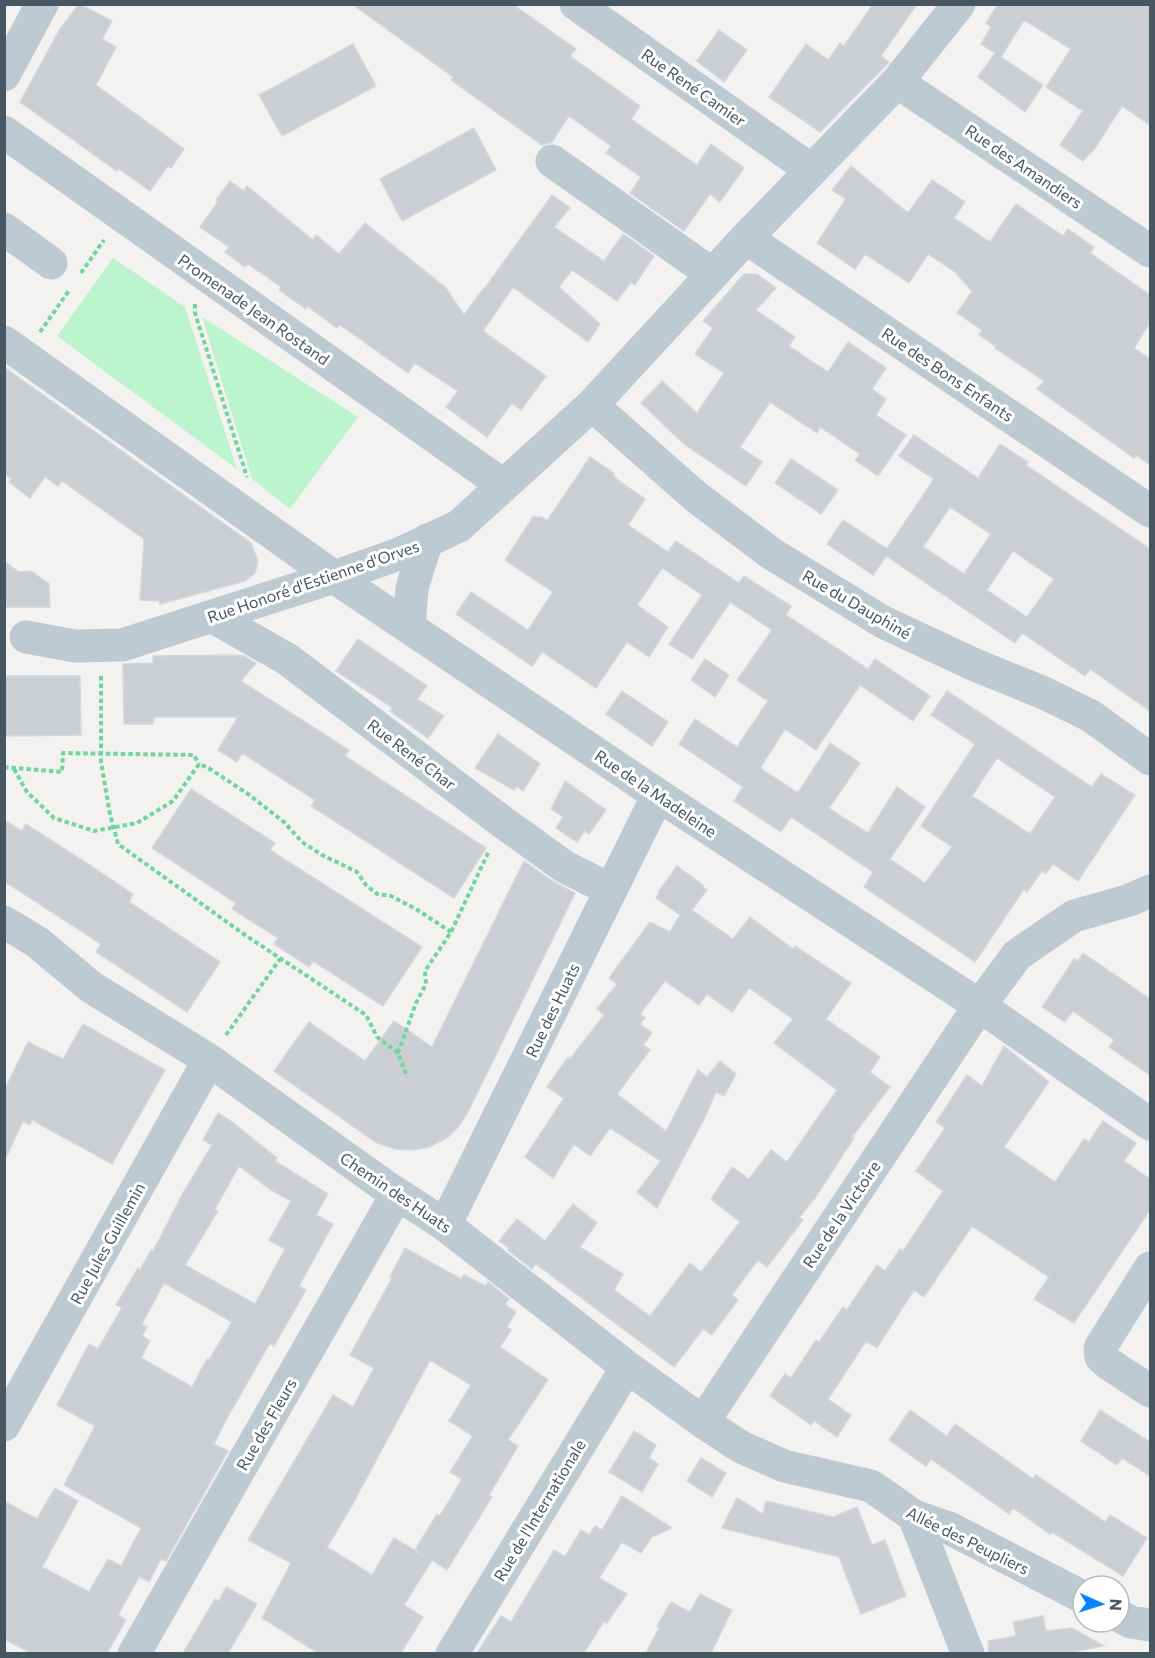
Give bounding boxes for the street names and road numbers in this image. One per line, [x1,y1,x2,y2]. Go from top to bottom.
street label: Rue René Camier [638,44,750,130]
street label: Rue des Amandiers [962,120,1086,212]
street label: Promenade Jean Rostand [175,250,333,368]
street label: Rue des Bons Enfants [879,323,1017,425]
street label: Rue Honoré d'Estienne d'Orves [205,536,421,626]
street label: Rue du Dauphiné [800,565,914,643]
street label: Rue René Char [364,715,460,794]
street label: Rue de la Madeleine [592,745,720,841]
street label: Rue des Huats [521,960,583,1060]
street label: Chemin des Huats [337,1148,455,1236]
street label: Rue de la Victoire [798,1157,884,1271]
street label: Rue Jules Guillemin [66,1179,148,1307]
street label: Rue des Fleurs [232,1375,300,1473]
street label: Rue de l'Internationale [489,1436,589,1584]
street label: Allée des Peupliers [904,1502,1032,1578]

